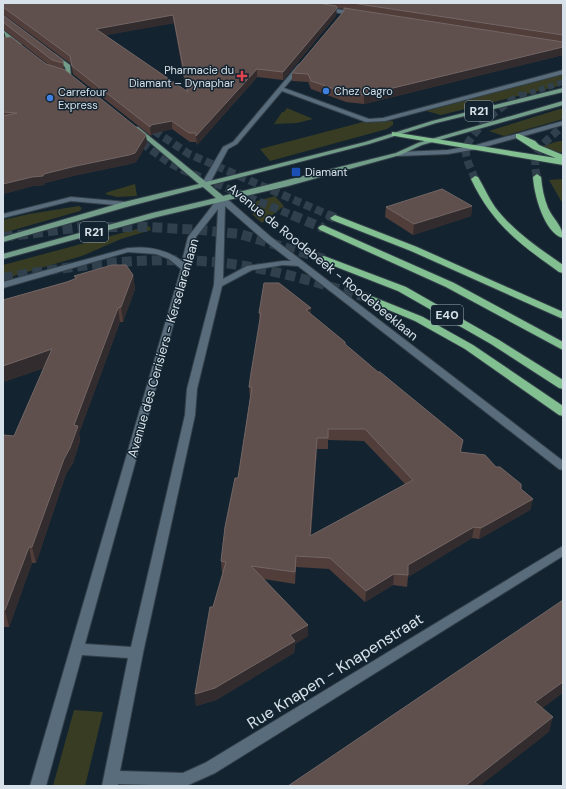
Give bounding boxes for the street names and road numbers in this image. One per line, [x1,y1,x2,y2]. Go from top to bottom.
road number: R21 [465,101,493,121]
street label: Avenue de Roodebeek - Roodebeeklaan [224,180,422,344]
road number: R21 [80,222,108,242]
street label: Avenue des Cerisiers - Kerselarenlaan [124,236,202,460]
road number: E40 [431,305,463,325]
street label: Rue Knapen - Knapenstraat [243,608,427,734]

